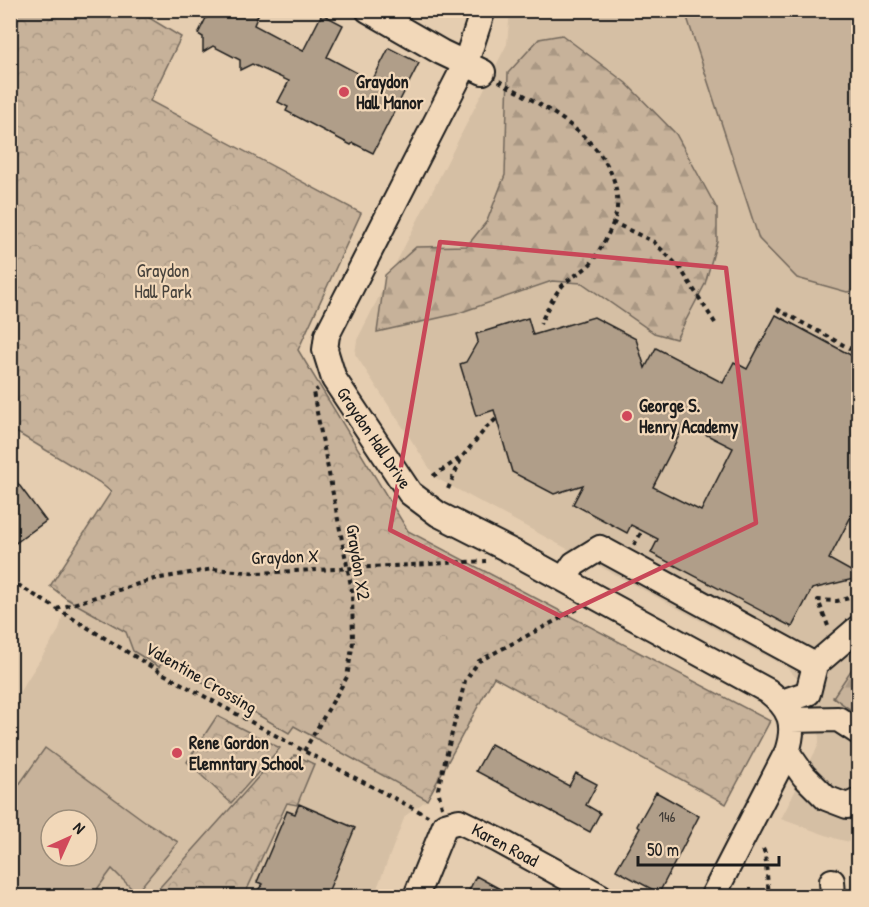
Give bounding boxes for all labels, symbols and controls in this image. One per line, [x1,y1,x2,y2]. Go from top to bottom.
place label: Graydon Hall Manor [356,69,424,115]
marker: Graydon Hall Manor [337,85,351,99]
park label: Graydon Hall Park [134,258,192,304]
street label: Graydon Hall Drive [331,382,418,494]
place label: George S. Henry Academy [639,393,739,440]
marker: George S. Henry Academy [620,409,634,423]
street label: Graydon X2 [340,522,377,602]
street label: Graydon X [251,543,319,570]
street label: Valentine Crossing [141,635,262,720]
place label: Rene Gordon Elemntary School [189,730,305,777]
marker: Rene Gordon Elemntary School [170,746,184,760]
house number: 146 [658,806,676,827]
north arrow [39,808,99,868]
text: N [69,817,91,839]
street label: Karen Road [467,817,543,873]
scale bar [638,829,779,867]
text: 50 m [647,837,679,862]

